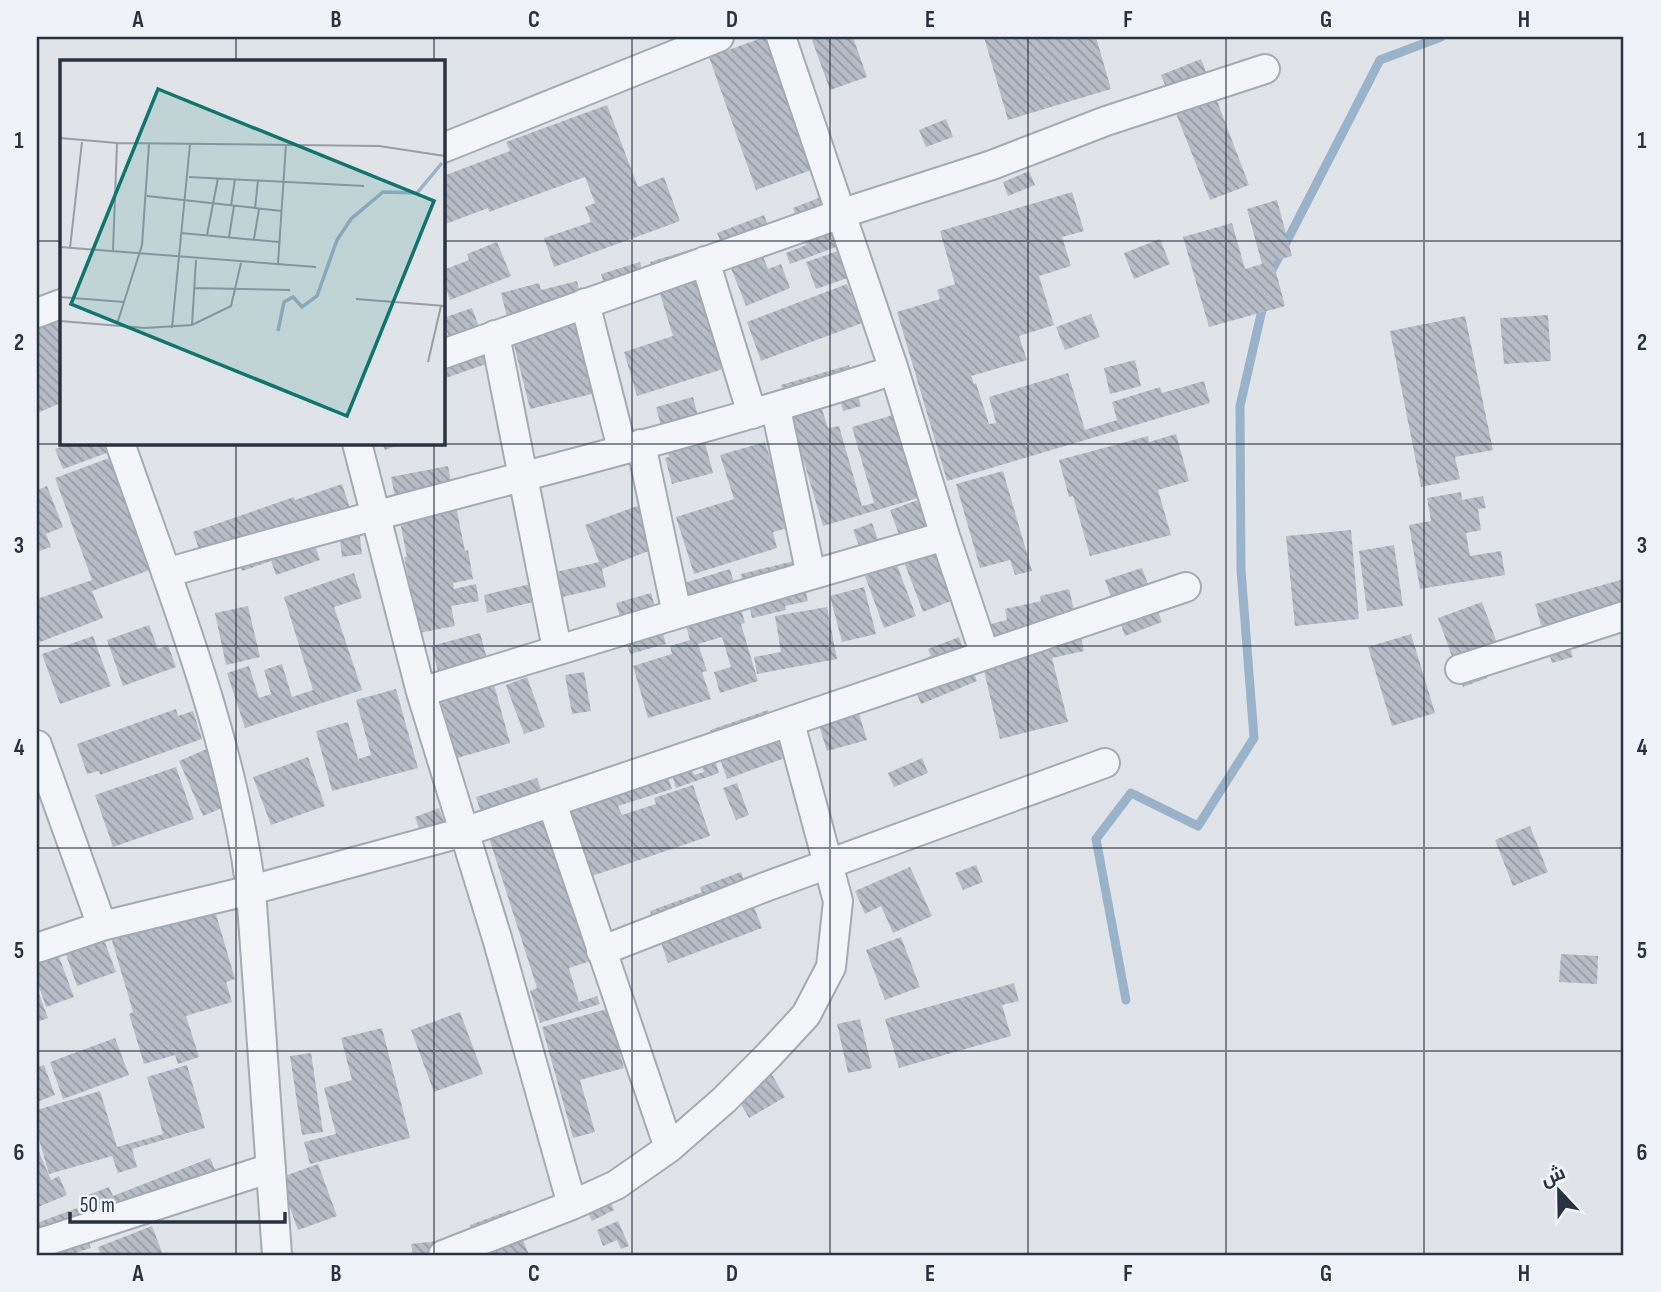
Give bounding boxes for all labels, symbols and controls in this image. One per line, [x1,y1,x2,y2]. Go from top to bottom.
text: A [132,6,145,34]
text: B [331,6,342,34]
text: C [528,6,540,34]
text: D [726,6,738,34]
text: E [925,6,935,34]
text: F [1123,6,1133,34]
text: G [1320,6,1332,34]
text: H [1518,6,1530,34]
inset map [60,60,444,444]
text: 1 [14,127,24,155]
text: 1 [1637,127,1647,155]
text: 2 [14,329,24,357]
text: 2 [1637,329,1647,357]
text: 3 [14,532,24,560]
text: 3 [1637,532,1647,560]
text: 4 [14,734,25,762]
text: 4 [1637,734,1648,762]
text: 5 [14,937,24,965]
text: 5 [1637,937,1647,965]
text: 6 [14,1139,24,1167]
text: 6 [1637,1139,1647,1167]
north arrow [1524,1156,1594,1226]
text: ش [1538,1161,1569,1192]
scale bar [70,1180,285,1224]
text: 50 m [80,1193,115,1218]
text: A [132,1260,145,1288]
text: B [331,1260,342,1288]
text: C [528,1260,540,1288]
text: D [726,1260,738,1288]
text: E [925,1260,935,1288]
text: F [1123,1260,1133,1288]
text: G [1320,1260,1332,1288]
text: H [1518,1260,1530,1288]

